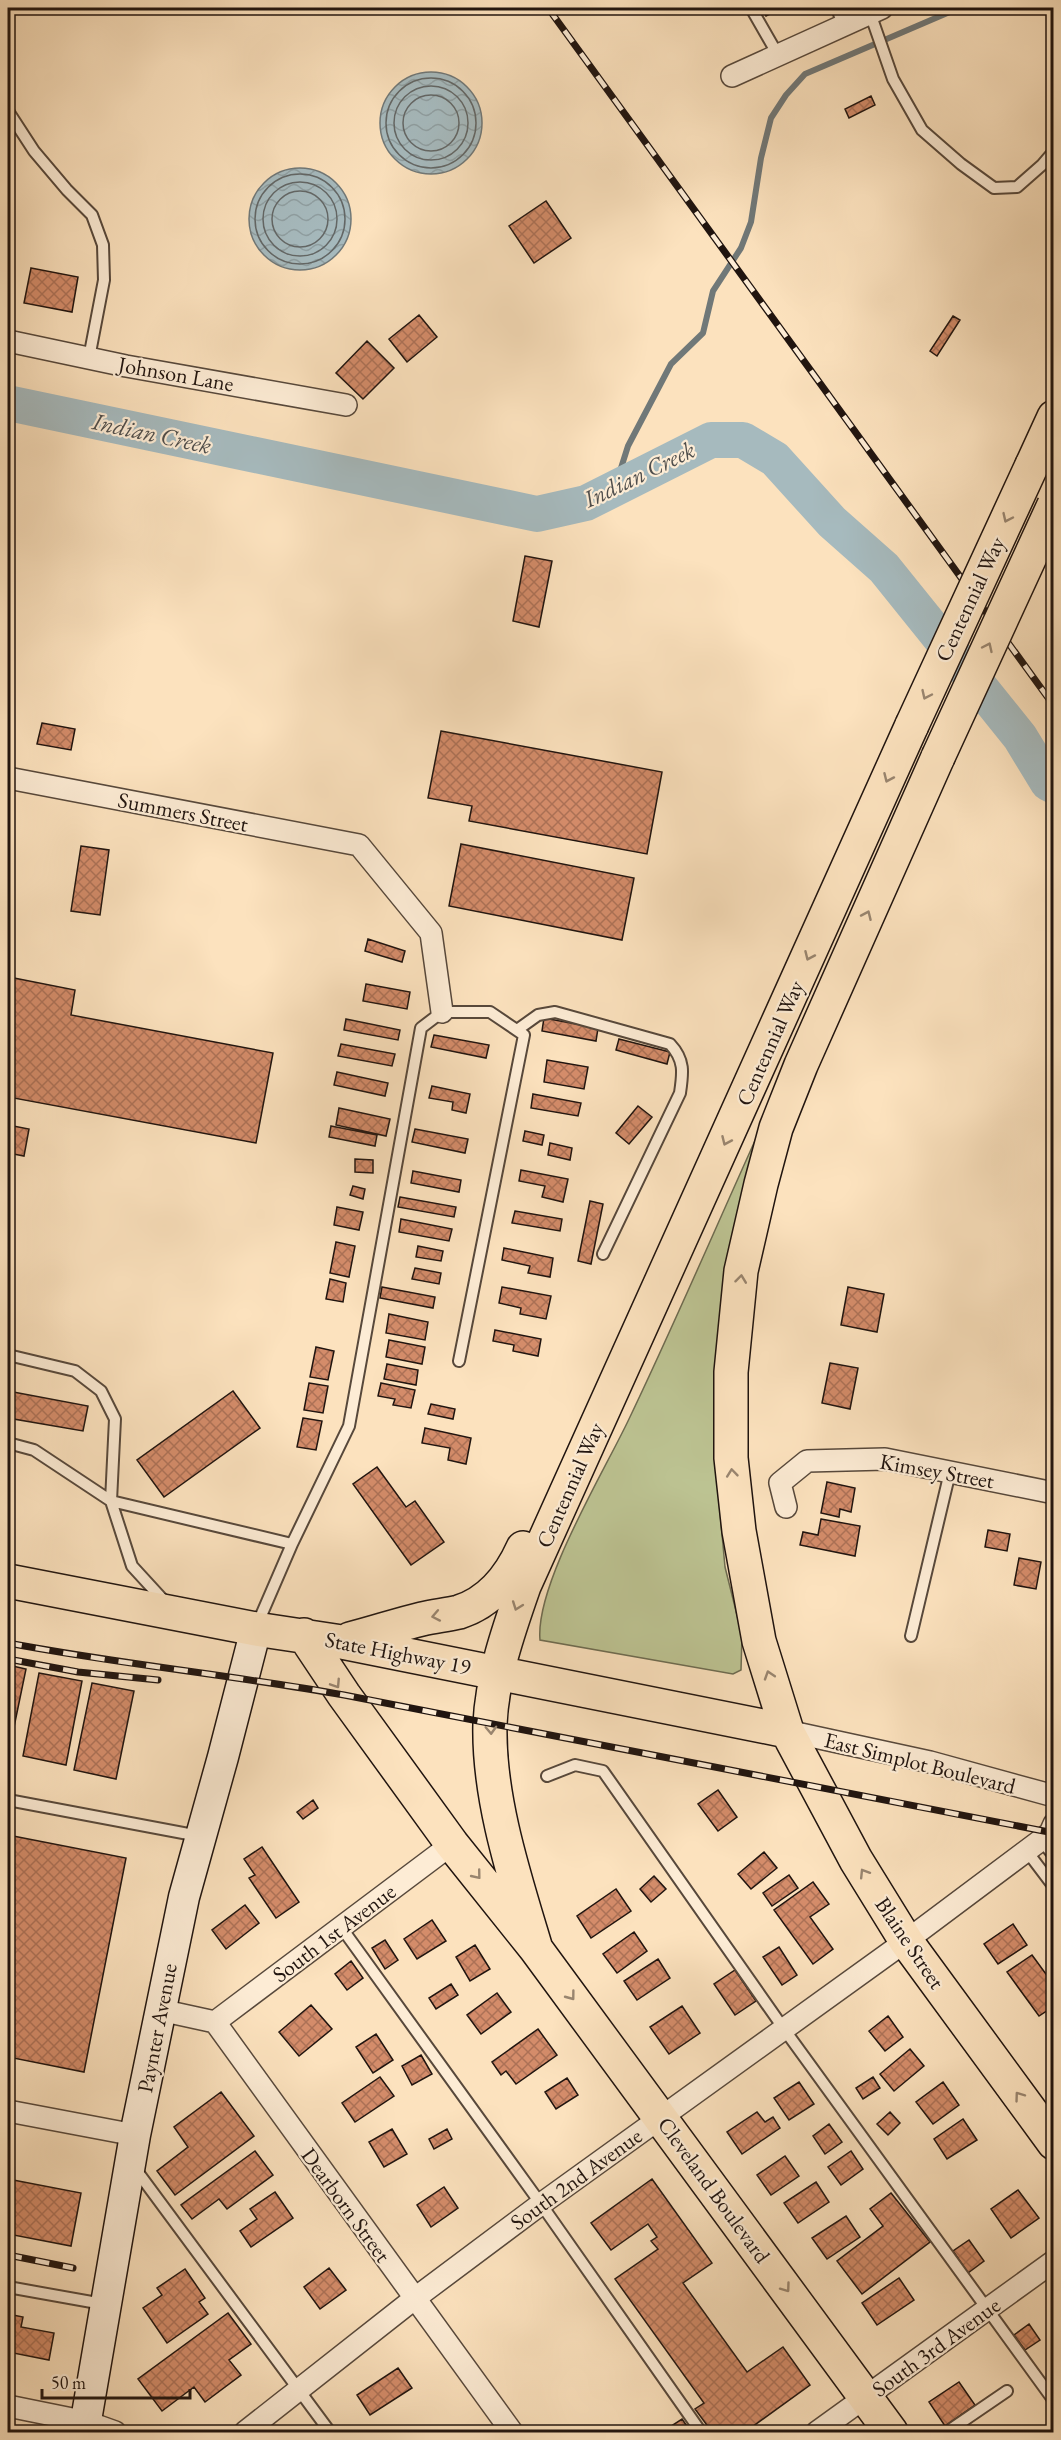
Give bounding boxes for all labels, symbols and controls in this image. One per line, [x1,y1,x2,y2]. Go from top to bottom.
street label: Johnson Lane [114,349,236,398]
water label: Indian Creek [89,405,214,461]
water label: Indian Creek [577,434,700,515]
one-way arrow [1003,512,1015,523]
street label: Centennial Way [928,532,1012,666]
one-way arrow [981,642,993,653]
one-way arrow [921,689,933,700]
one-way arrow [884,772,896,783]
street label: Summers Street [116,785,251,839]
one-way arrow [860,911,872,922]
one-way arrow [804,950,816,961]
street label: Centennial Way [729,975,811,1110]
one-way arrow [722,1135,734,1146]
one-way arrow [734,1274,746,1283]
street label: Centennial Way [529,1417,611,1552]
street label: Kimsey Street [878,1447,997,1495]
one-way arrow [726,1469,739,1478]
one-way arrow [512,1600,524,1611]
one-way arrow [432,1609,442,1622]
street label: State Highway 19 [323,1625,474,1681]
one-way arrow [764,1670,777,1681]
one-way arrow [329,1677,340,1688]
one-way arrow [485,1725,498,1734]
street label: East Simplot Boulevard [821,1725,1020,1801]
one-way arrow [469,1868,480,1879]
one-way arrow [860,1869,872,1879]
street label: South 1st Avenue [266,1877,402,1989]
street label: Blaine Street [869,1891,952,1995]
street label: Paynter Avenue [130,1960,184,2095]
one-way arrow [563,1989,574,2000]
one-way arrow [1016,2091,1027,2102]
street label: Cleveland Boulevard [651,2111,777,2270]
street label: South 2nd Avenue [504,2121,648,2237]
street label: Dearborn Street [295,2142,398,2268]
one-way arrow [779,2281,790,2292]
street label: South 3rd Avenue [866,2290,1006,2403]
scale bar [42,2362,190,2400]
text: 50 m [51,2371,86,2394]

